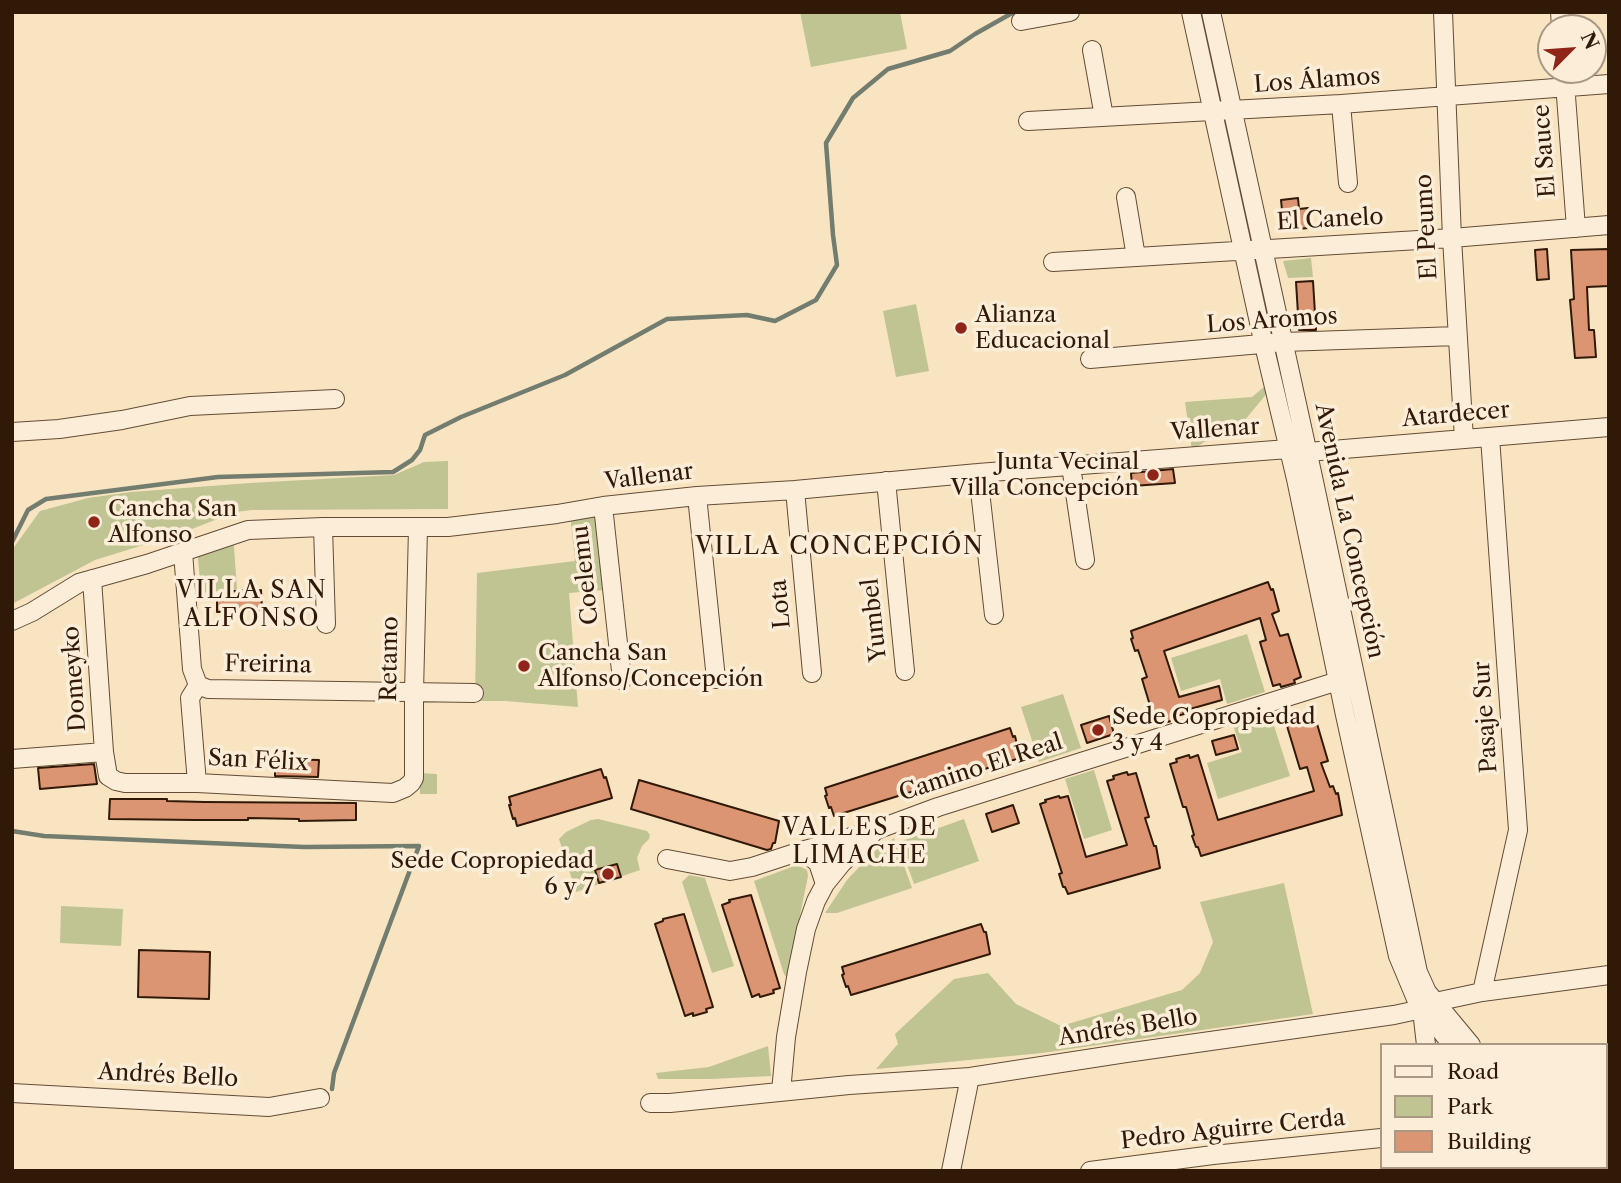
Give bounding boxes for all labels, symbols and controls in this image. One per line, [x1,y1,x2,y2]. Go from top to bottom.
north arrow [1537,14,1607,84]
text: N [1576,28,1604,53]
street label: Los Álamos [1253,63,1381,99]
street label: El Sauce [1528,103,1562,199]
street label: El Peumo [1410,173,1444,281]
street label: El Canelo [1276,203,1384,237]
place label: Alianza Educacional [975,301,1110,355]
street label: Los Aromos [1206,303,1338,339]
marker: Alianza Educacional [953,320,969,336]
street label: Atardecer [1401,397,1511,433]
street label: Avenida La Concepción [1308,401,1390,661]
street label: Vallenar [1169,413,1261,447]
place label: Junta Vecinal Villa Concepción [951,448,1139,502]
street label: Vallenar [603,458,695,496]
marker: Junta Vecinal Villa Concepción [1145,467,1161,483]
place label: Cancha San Alfonso [108,495,237,549]
marker: Cancha San Alfonso [86,514,102,530]
street label: Coelemu [567,524,605,626]
district label: VILLA CONCEPCIÓN [697,533,983,561]
district label: VILLA SAN ALFONSO [177,577,327,633]
street label: Yumbel [857,577,893,663]
street label: Lota [765,578,797,630]
street label: Retamo [375,616,405,702]
street label: Domeyko [58,625,92,733]
place label: Cancha San Alfonso/Concepción [538,639,763,693]
street label: Freirina [224,650,312,680]
marker: Cancha San Alfonso/Concepción [516,658,532,674]
street label: Pasaje Sur [1468,660,1504,774]
place label: Sede Copropiedad 3 y 4 [1112,703,1315,757]
marker: Sede Copropiedad 3 y 4 [1090,722,1106,738]
street label: Camino El Real [896,729,1066,807]
street label: San Félix [207,745,309,777]
district label: VALLES DE LIMACHE [783,814,937,870]
place label: Sede Copropiedad 6 y 7 [391,847,594,901]
marker: Sede Copropiedad 6 y 7 [600,866,616,882]
street label: Andrés Bello [1056,1003,1200,1053]
legend [1380,1043,1607,1169]
street label: Andrés Bello [97,1059,239,1093]
text: Road [1447,1059,1499,1084]
text: Park [1447,1094,1493,1119]
street label: Pedro Aguirre Cerda [1119,1104,1347,1156]
text: Building [1447,1129,1531,1154]

